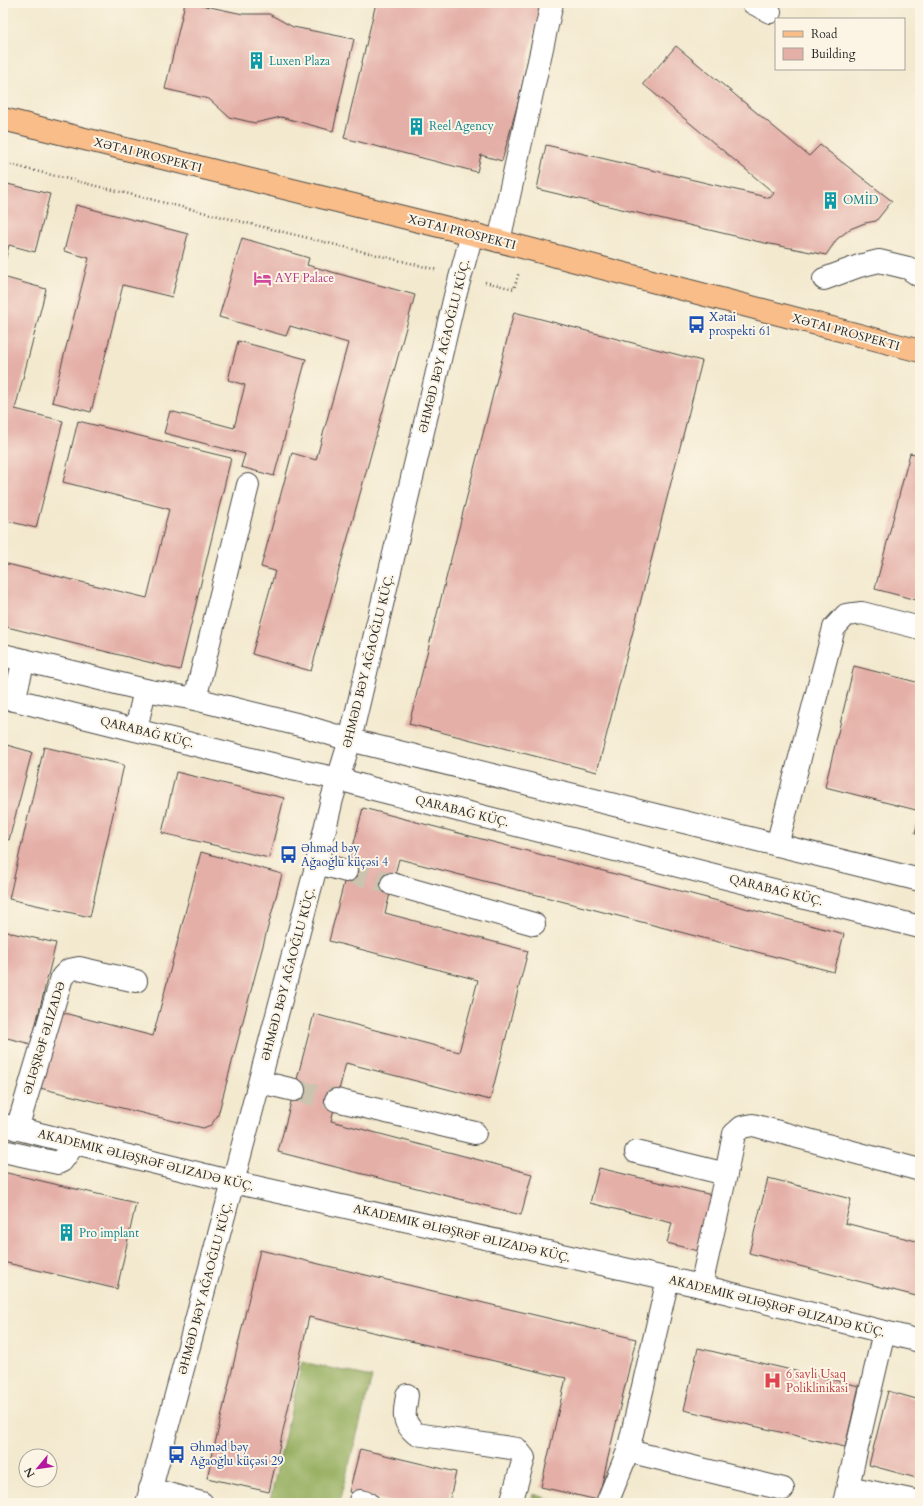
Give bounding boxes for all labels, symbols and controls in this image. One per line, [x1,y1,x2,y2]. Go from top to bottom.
legend [775,18,905,70]
text: Road [811,26,838,42]
text: Building [811,46,856,62]
building icon: Luxen Plaza [246,51,266,71]
place label: Luxen Plaza [269,53,331,69]
building icon: Reel Agency [406,116,426,136]
place label: Reel Agency [429,118,494,134]
street label: XƏTAI PROSPEKTI [92,134,204,176]
building icon: OMİD [820,190,840,210]
place label: OMİD [843,191,879,208]
street label: XƏTAI PROSPEKTI [406,211,518,253]
street label: ƏHMƏD BƏY AĞAOĞLU KÜÇ. [414,257,473,434]
hotel icon: AYF Palace [252,268,272,288]
place label: AYF Palace [275,270,334,286]
place label: Xətai prospekti 61 [709,309,771,339]
street label: XƏTAI PROSPEKTI [790,310,902,354]
bus stop icon: Xətai prospekti 61 [686,314,706,334]
street label: ƏHMƏD BƏY AĞAOĞLU KÜÇ. [338,572,397,749]
street label: QARABAĞ KÜÇ. [98,712,196,751]
street label: QARABAĞ KÜÇ. [413,791,511,830]
place label: Əhməd bəy Ağaoğlu küçəsi 4 [301,840,388,870]
bus stop icon: Əhməd bəy Ağaoğlu küçəsi 4 [278,845,298,865]
street label: QARABAĞ KÜÇ. [727,870,825,909]
street label: ƏHMƏD BƏY AĞAOĞLU KÜÇ. [256,886,319,1062]
street label: ƏLIƏŞRƏF ƏLIZADƏ [19,979,69,1096]
street label: AKADEMIK ƏLIƏŞRƏF ƏLIZADƏ KÜÇ. [36,1124,256,1195]
street label: AKADEMIK ƏLIƏŞRƏF ƏLIZADƏ KÜÇ. [352,1199,572,1266]
street label: ƏHMƏD BƏY AĞAOĞLU KÜÇ. [173,1200,236,1376]
building icon: Pro implant [56,1223,76,1243]
place label: Pro implant [79,1225,139,1241]
street label: AKADEMIK ƏLIƏŞRƏF ƏLIZADƏ KÜÇ. [667,1270,887,1341]
place label: 6 sayli Usaq Poliklinikasi [786,1366,849,1396]
hospital icon: 6 sayli Usaq Poliklinikasi [763,1371,783,1391]
place label: Əhməd bəy Ağaoğlu küçəsi 29 [190,1439,283,1469]
bus stop icon: Əhməd bəy Ağaoğlu küçəsi 29 [167,1444,187,1464]
north arrow [18,1448,58,1488]
text: N [21,1464,39,1480]

